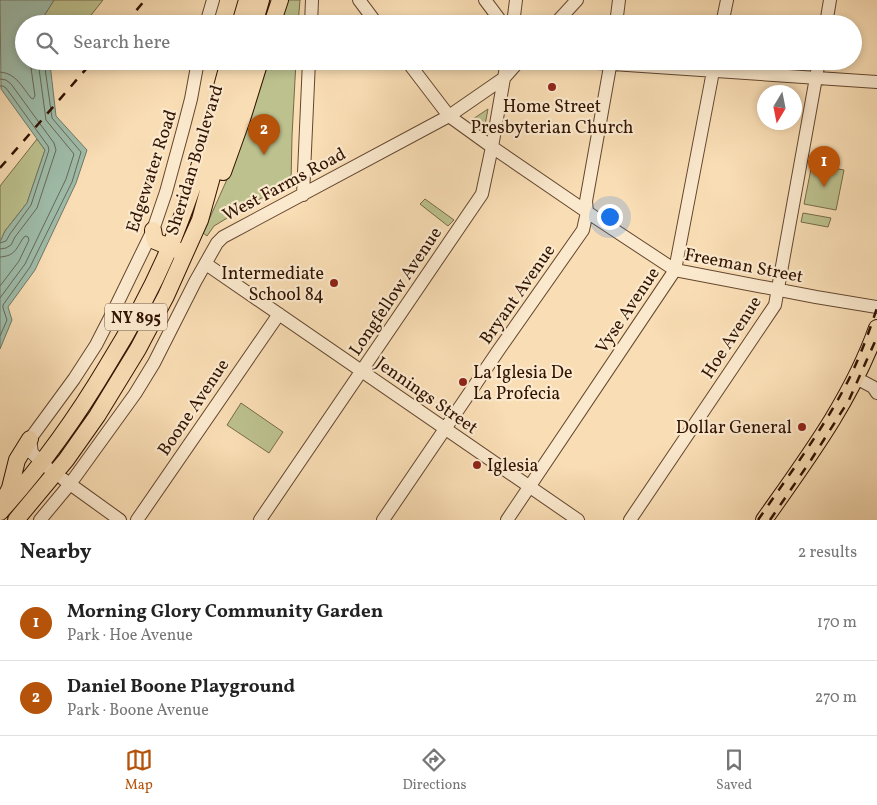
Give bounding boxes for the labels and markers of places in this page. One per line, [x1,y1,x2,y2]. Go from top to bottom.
marker: Home Street Presbyterian Church [546,81,558,93]
place label: Home Street Presbyterian Church [470,95,634,141]
pin: 2 [248,114,280,155]
pin: 1 [808,146,840,187]
place label: Intermediate School 84 [221,262,324,308]
marker: Intermediate School 84 [328,277,340,289]
place label: La Iglesia De La Profecia [473,361,573,407]
marker: La Iglesia De La Profecia [457,376,469,388]
place label: Dollar General [676,416,792,441]
marker: Dollar General [796,421,808,433]
place label: Iglesia [487,454,539,479]
marker: Iglesia [471,459,483,471]

